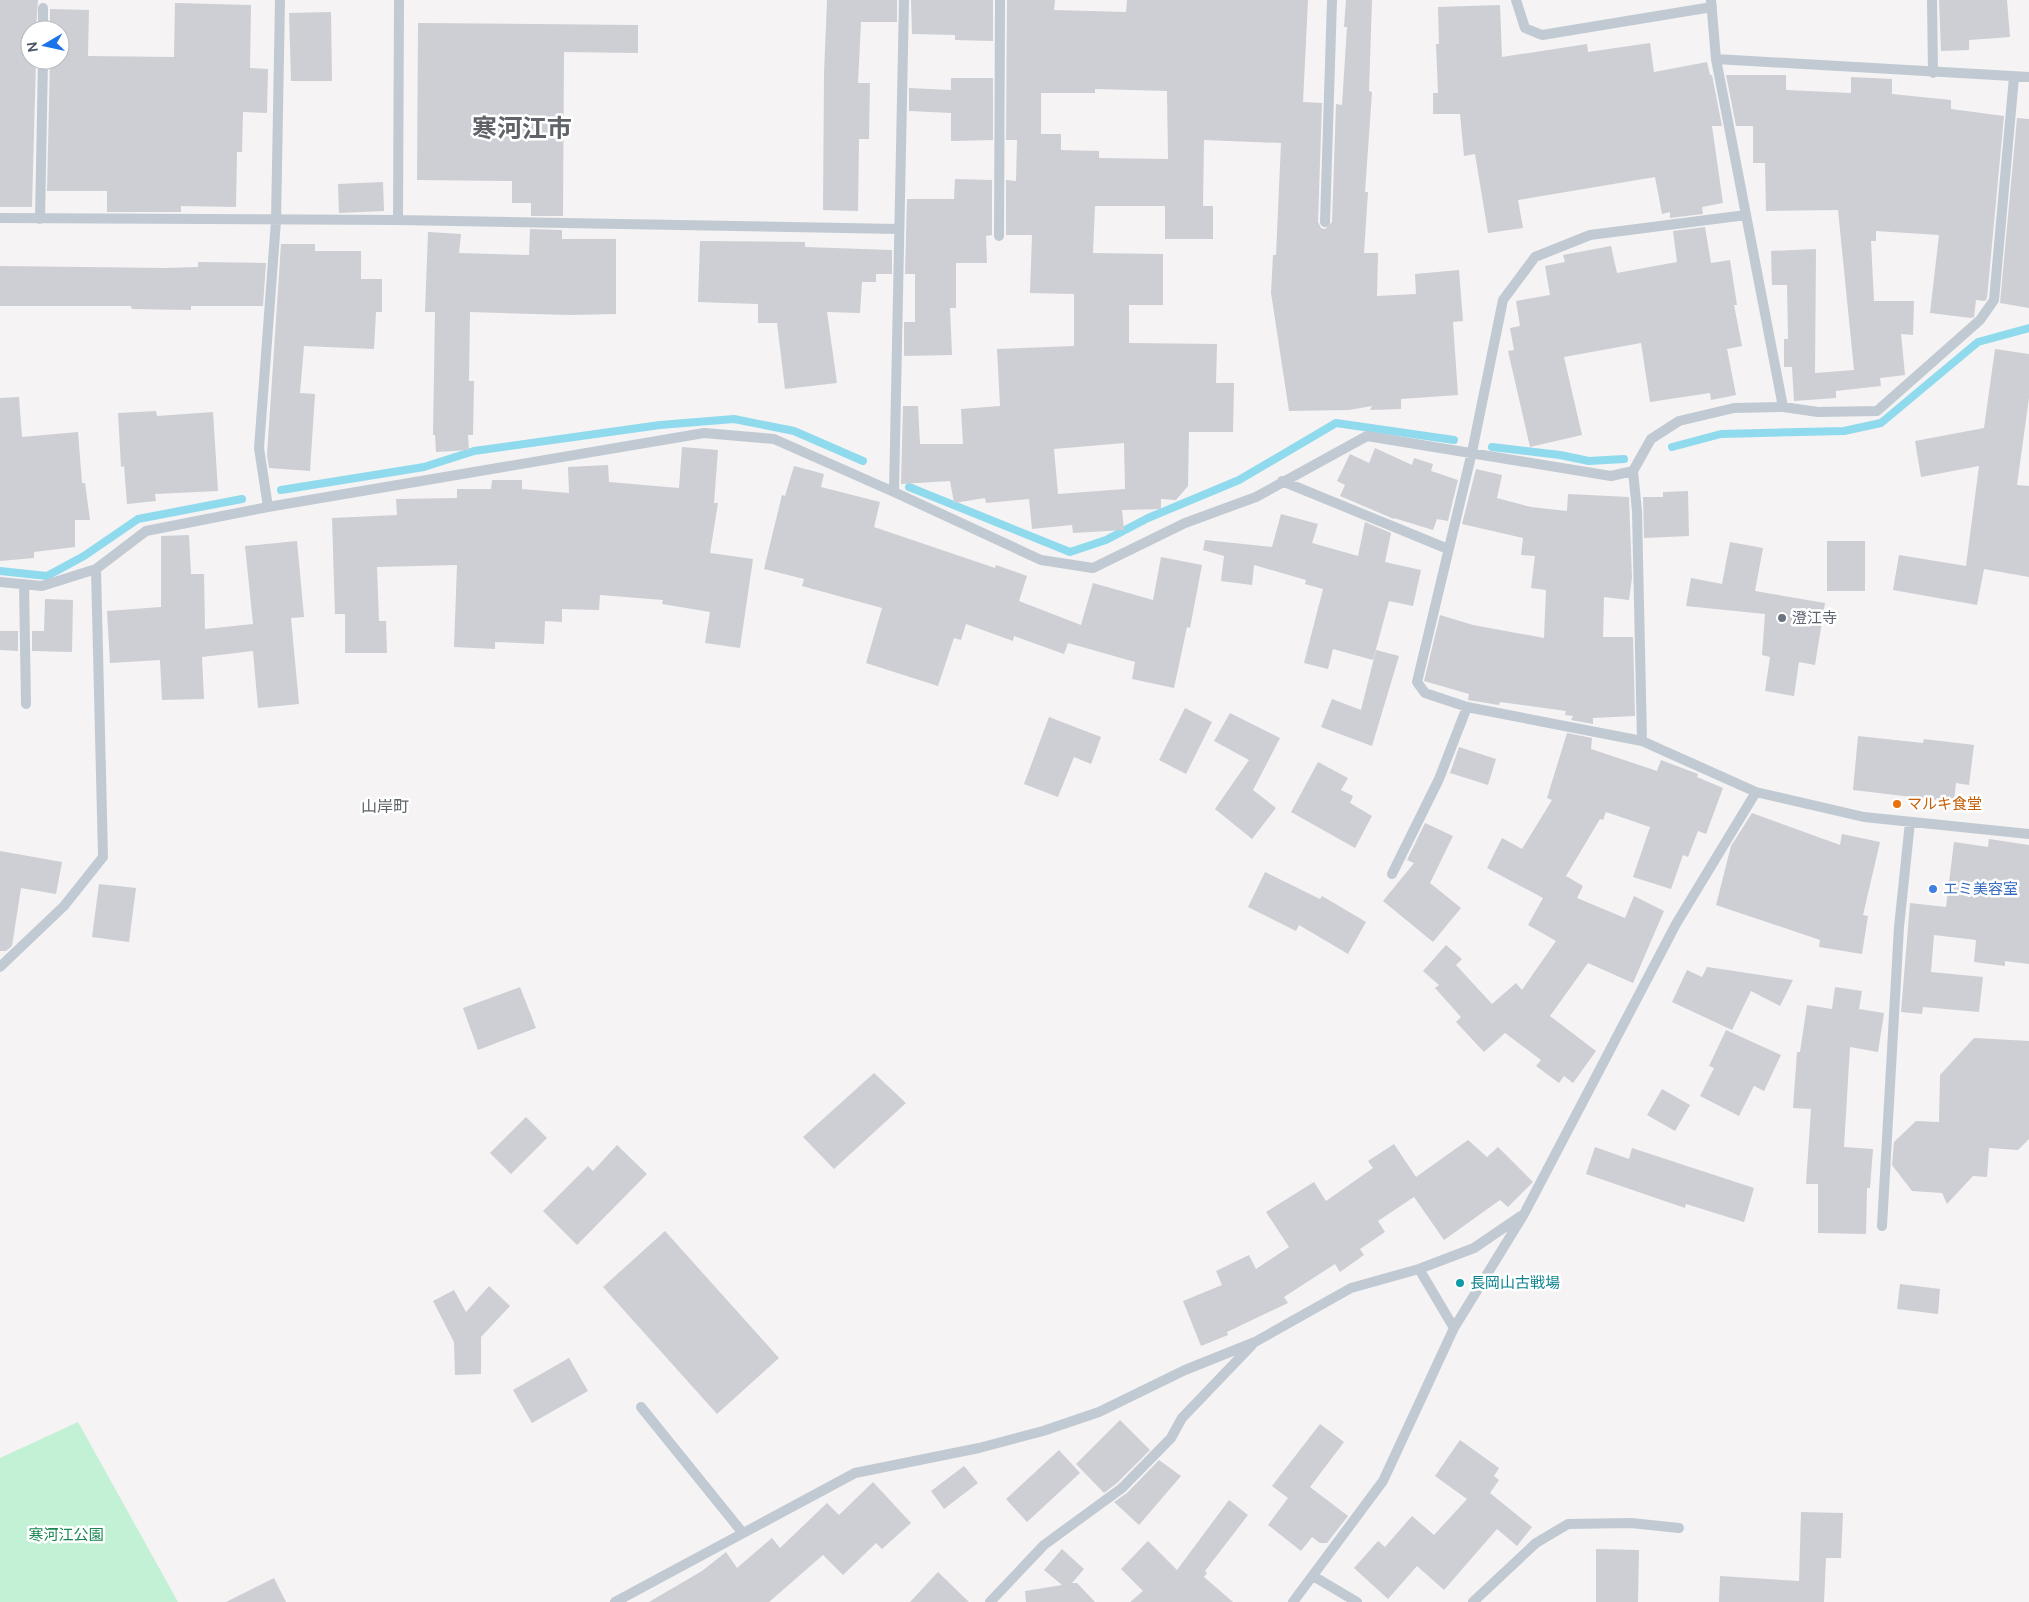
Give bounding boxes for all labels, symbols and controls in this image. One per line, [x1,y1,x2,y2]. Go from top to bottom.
north arrow [20,20,70,70]
text: N [22,41,42,53]
district label: 寒河江市 [472,112,572,145]
place label: 澄江寺 [1792,608,1837,628]
marker: 澄江寺 [1776,612,1788,624]
place label: マルキ食堂 [1907,794,1982,814]
district label: 山岸町 [361,796,409,817]
marker: マルキ食堂 [1891,798,1903,810]
place label: エミ美容室 [1943,879,2018,899]
marker: エミ美容室 [1927,883,1939,895]
place label: 長岡山古戦場 [1470,1273,1560,1293]
marker: 長岡山古戦場 [1454,1277,1466,1289]
park label: 寒河江公園 [28,1525,104,1545]

